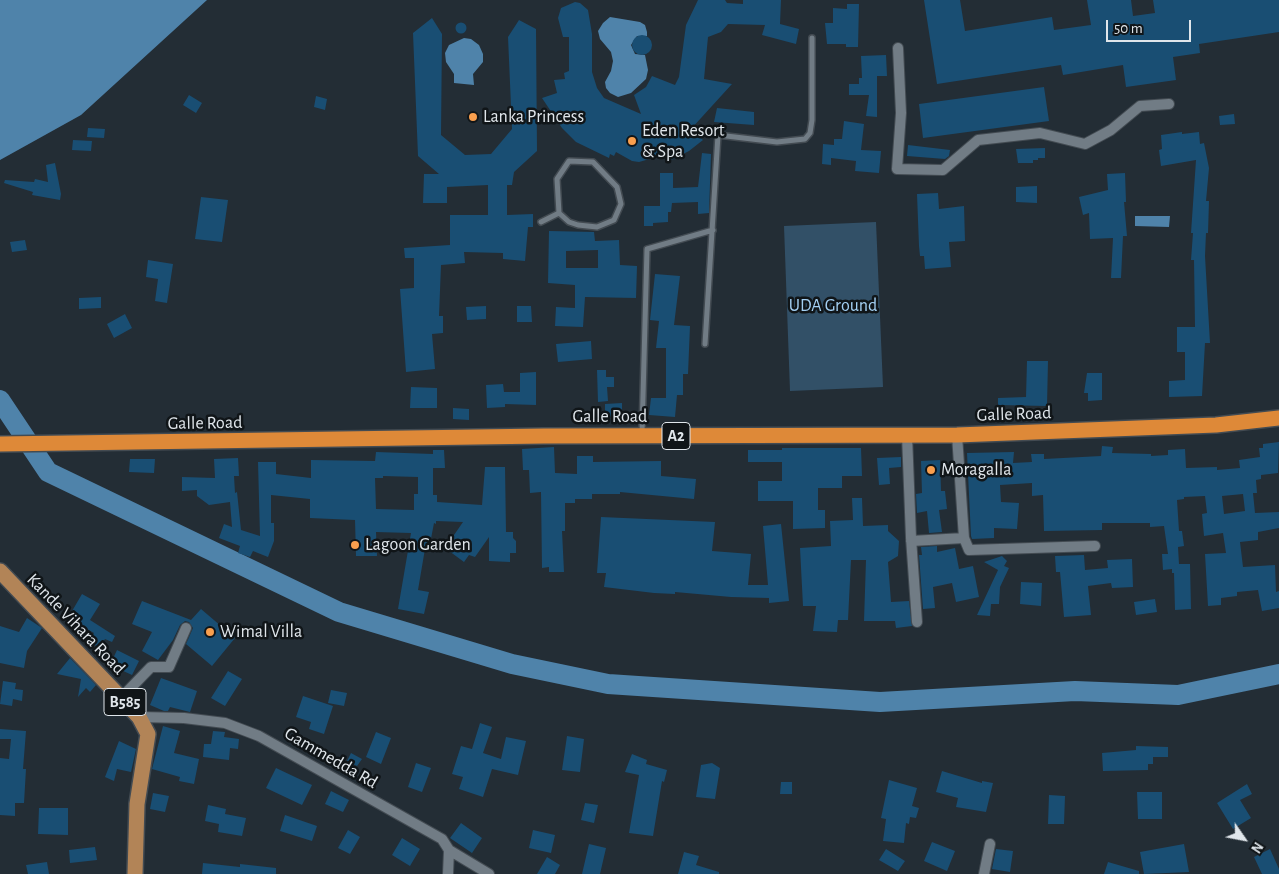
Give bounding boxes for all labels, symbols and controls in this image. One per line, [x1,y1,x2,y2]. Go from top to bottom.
scale bar [1109,10,1194,42]
text: 50 m [1114,21,1143,36]
place label: Lanka Princess [483,106,584,128]
marker: Lanka Princess [467,111,479,123]
place label: Eden Resort & Spa [642,120,725,162]
marker: Eden Resort & Spa [626,135,638,147]
park label: UDA Ground [789,295,877,317]
street label: Galle Road [976,402,1052,426]
street label: Galle Road [573,406,647,428]
street label: Galle Road [167,412,243,434]
road number: A2 [662,422,690,450]
place label: Moragalla [941,459,1012,481]
marker: Moragalla [925,464,937,476]
place label: Lagoon Garden [365,534,471,556]
marker: Lagoon Garden [349,539,361,551]
street label: Kande Vihara Road [22,569,130,679]
place label: Wimal Villa [220,621,302,643]
marker: Wimal Villa [204,626,216,638]
road number: B585 [104,689,146,716]
street label: Gammedda Rd [280,723,382,793]
north arrow [1219,814,1269,864]
text: N [1248,839,1265,855]

